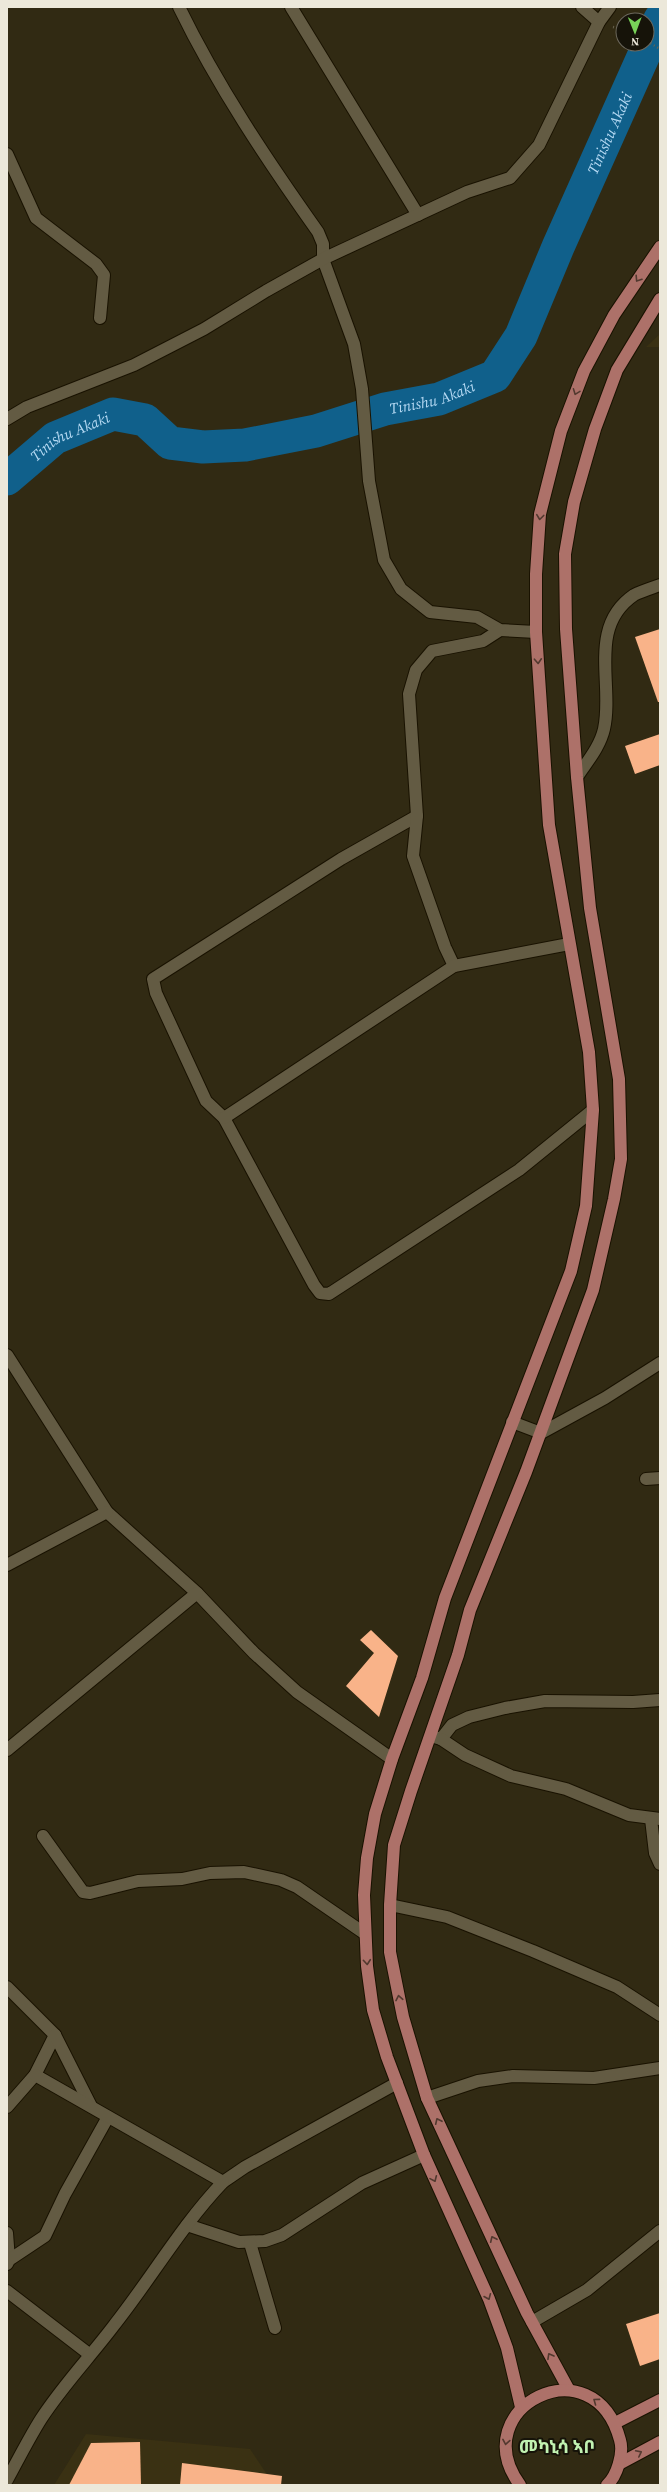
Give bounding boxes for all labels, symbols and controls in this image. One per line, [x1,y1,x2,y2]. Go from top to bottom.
north arrow [615,12,655,52]
text: N [631,34,639,49]
water label: Tinishu Akaki [581,88,637,177]
one-way arrow [635,275,643,282]
water label: Tinishu Akaki [388,375,478,419]
one-way arrow [572,389,580,396]
water label: Tinishu Akaki [25,406,113,466]
one-way arrow [536,514,545,520]
one-way arrow [534,658,542,664]
one-way arrow [362,1959,371,1965]
one-way arrow [395,1995,404,2001]
one-way arrow [435,2118,443,2126]
one-way arrow [429,2174,437,2182]
one-way arrow [490,2236,498,2244]
one-way arrow [483,2293,491,2300]
one-way arrow [548,2353,555,2360]
one-way arrow [593,2398,600,2406]
district label: መካኒሳ ኣቦ [519,2434,595,2459]
one-way arrow [502,2439,511,2446]
one-way arrow [635,2451,643,2458]

